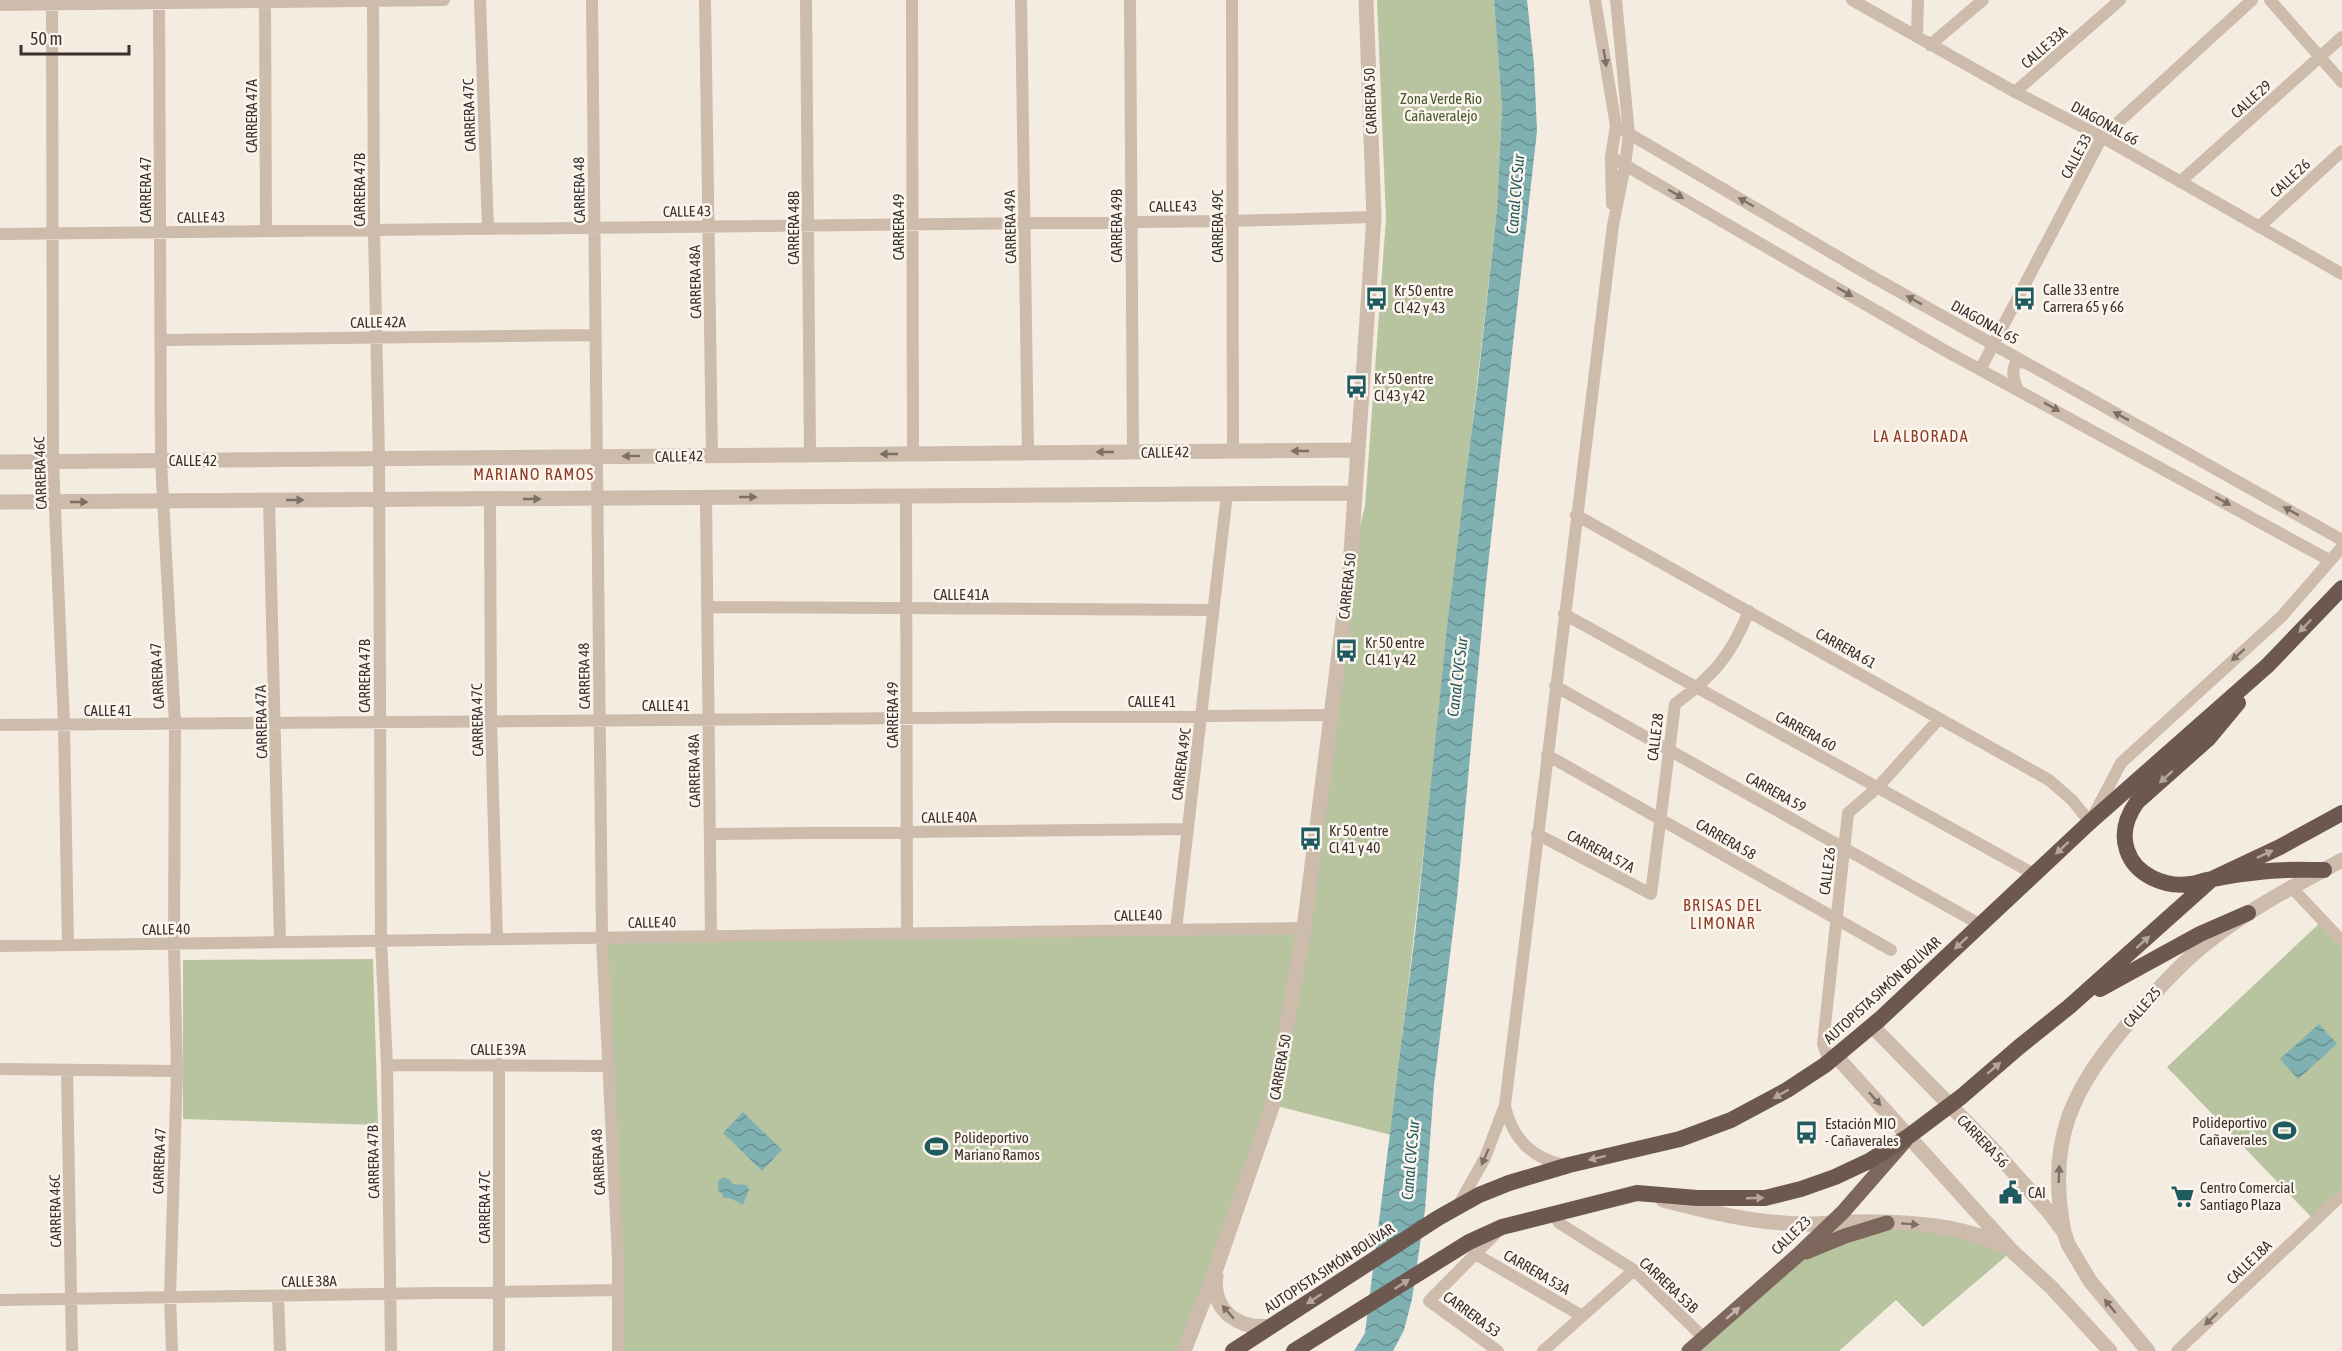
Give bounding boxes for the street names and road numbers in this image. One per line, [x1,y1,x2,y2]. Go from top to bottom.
street label: CALLE 33A [2017,22,2071,72]
street label: CARRERA 50 [1360,67,1380,135]
street label: CALLE 29 [2227,77,2275,121]
street label: CARRERA 47A [243,78,260,153]
street label: CARRERA 47C [459,78,479,152]
street label: DIAGONAL 66 [2068,98,2142,148]
street label: CALLE 33 [2057,131,2095,181]
street label: CARRERA 47B [351,153,368,227]
street label: CALLE 26 [2267,155,2313,201]
street label: CARRERA 47 [137,157,154,223]
street label: CARRERA 48 [570,157,588,223]
street label: CARRERA 49A [1001,189,1019,264]
street label: CARRERA 49B [1108,189,1125,263]
street label: CARRERA 49C [1209,189,1226,263]
street label: CARRERA 48B [785,191,802,265]
street label: CARRERA 49 [890,194,907,260]
street label: CALLE 43 [1149,197,1197,215]
street label: CALLE 43 [663,202,711,220]
street label: CALLE 43 [177,208,225,226]
street label: CARRERA 48A [686,244,704,319]
street label: DIAGONAL 65 [1948,297,2022,347]
street label: CALLE 42A [350,313,407,331]
street label: CARRERA 46C [30,436,50,510]
street label: CALLE 42 [1141,443,1189,461]
street label: CALLE 42 [655,447,703,465]
street label: CALLE 42 [169,452,217,469]
street label: CARRERA 50 [1335,552,1359,620]
street label: CALLE 41A [933,586,989,603]
street label: CARRERA 61 [1813,624,1879,672]
street label: CARRERA 47B [356,639,373,713]
street label: CARRERA 47 [147,642,167,710]
street label: CARRERA 48 [575,643,593,709]
street label: CARRERA 49 [884,682,901,748]
street label: CARRERA 47C [468,683,486,757]
street label: CARRERA 47A [252,684,270,759]
street label: CALLE 41 [1128,693,1176,710]
street label: CALLE 41 [642,697,690,714]
street label: CALLE 41 [84,702,132,719]
street label: CARRERA 60 [1773,707,1839,755]
street label: CALLE 28 [1644,712,1666,762]
street label: CARRERA 49C [1168,726,1194,801]
street label: CARRERA 48A [685,733,703,808]
street label: CARRERA 59 [1743,768,1809,816]
street label: CALLE 40A [921,808,978,826]
street label: CARRERA 58 [1693,815,1759,863]
street label: CARRERA 57A [1564,826,1638,876]
street label: CALLE 26 [1816,846,1838,896]
street label: CALLE 40 [1114,906,1162,924]
street label: CALLE 40 [628,913,676,931]
street label: CALLE 40 [142,920,190,938]
street label: AUTOPISTA SIMÓN BOLÍVAR [1820,933,1944,1047]
street label: CALLE 25 [2120,983,2164,1031]
street label: CARRERA 50 [1266,1033,1294,1101]
street label: CALLE 39A [470,1041,526,1058]
street label: CARRERA 56 [1954,1111,2012,1171]
street label: CARRERA 47B [364,1125,382,1199]
street label: CARRERA 47 [149,1127,169,1195]
street label: CARRERA 48 [588,1128,608,1196]
street label: CARRERA 47C [476,1170,493,1244]
street label: CARRERA 46C [46,1174,64,1248]
street label: CALLE 23 [1768,1212,1814,1258]
street label: AUTOPISTA SIMÓN BOLÍVAR [1261,1219,1398,1316]
street label: CALLE 18A [2223,1236,2275,1287]
street label: CARRERA 53A [1501,1246,1574,1298]
street label: CARRERA 53B [1636,1254,1702,1316]
street label: CALLE 38A [281,1272,338,1290]
street label: CARRERA 53 [1440,1288,1504,1340]

